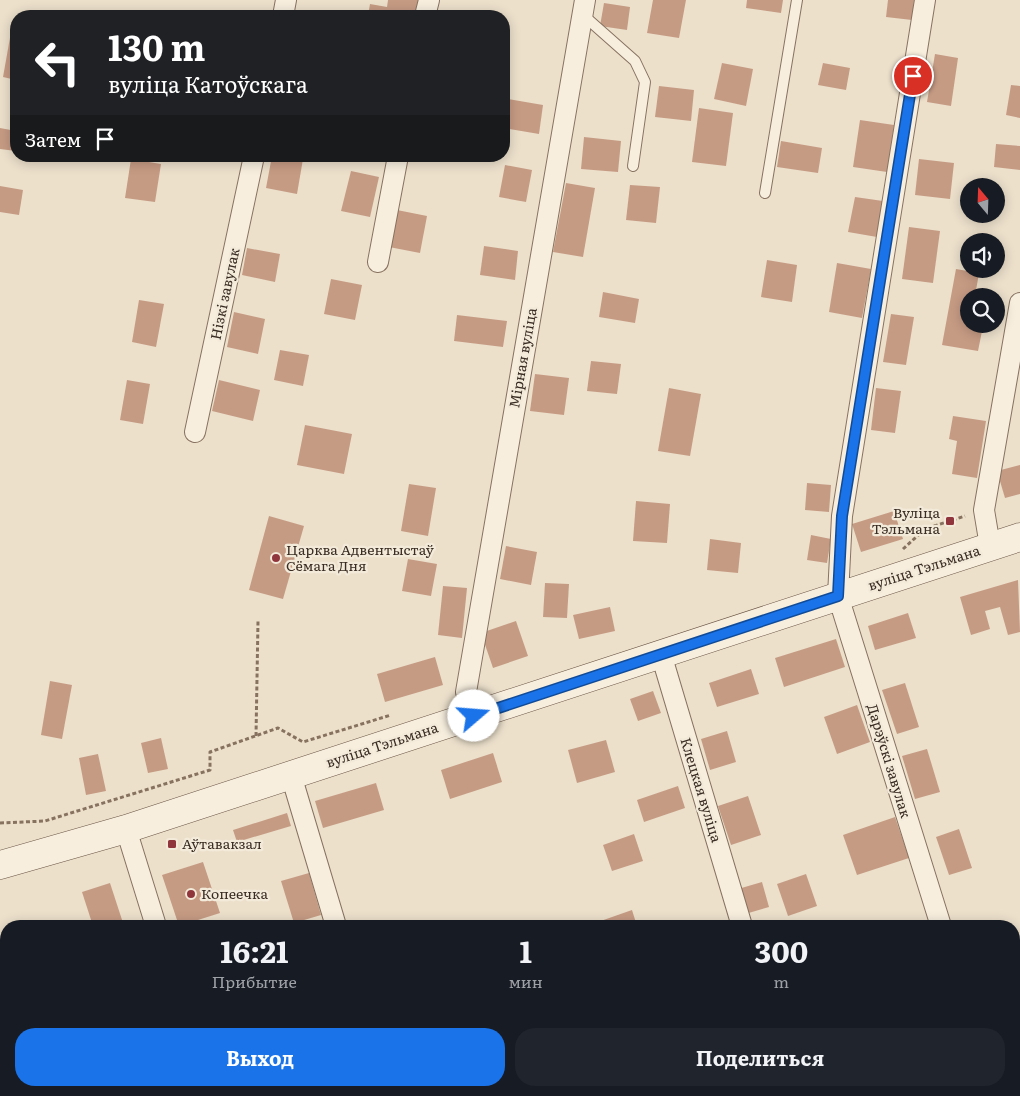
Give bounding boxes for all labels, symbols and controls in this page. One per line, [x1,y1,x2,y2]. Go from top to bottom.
text: 130 m [108,20,205,72]
icon: left [25,30,90,95]
pin [892,55,934,97]
icon: arrive [899,62,927,90]
text: вуліца Катоўскага [108,67,308,100]
text: Затем [25,125,81,153]
icon: arrive [91,125,119,153]
north arrow [960,178,1005,222]
map controls [960,178,1005,333]
button: sound [960,233,1005,278]
street label: Нізкі завулак [205,245,244,342]
button: search [960,288,1005,333]
street label: Мірная вуліца [503,306,541,409]
place label: Вуліца Тэльмана [872,502,940,538]
marker: Вуліца Тэльмана [944,515,956,527]
place label: Царква Адвентыстаў Сёмага Дня [286,539,435,575]
street label: вуліца Тэльмана [865,539,983,595]
marker: Царква Адвентыстаў Сёмага Дня [270,552,282,564]
position arrow [447,689,499,741]
street label: Дарэўскі завулак [863,701,917,821]
street label: вуліца Тэльмана [323,716,441,772]
street label: Клецкая вуліца [677,735,728,845]
place label: Аўтавакзал [182,833,262,853]
marker: Аўтавакзал [166,838,178,850]
place label: Копеечка [201,883,268,903]
marker: Копеечка [185,888,197,900]
text: 16:21 [220,928,288,972]
text: 1 [519,928,532,972]
text: 300 [754,928,808,972]
text: Прибытие [212,969,297,993]
text: мин [509,969,543,993]
text: m [774,969,789,993]
button: Выход [15,1028,505,1086]
button: Поделиться [515,1028,1005,1086]

